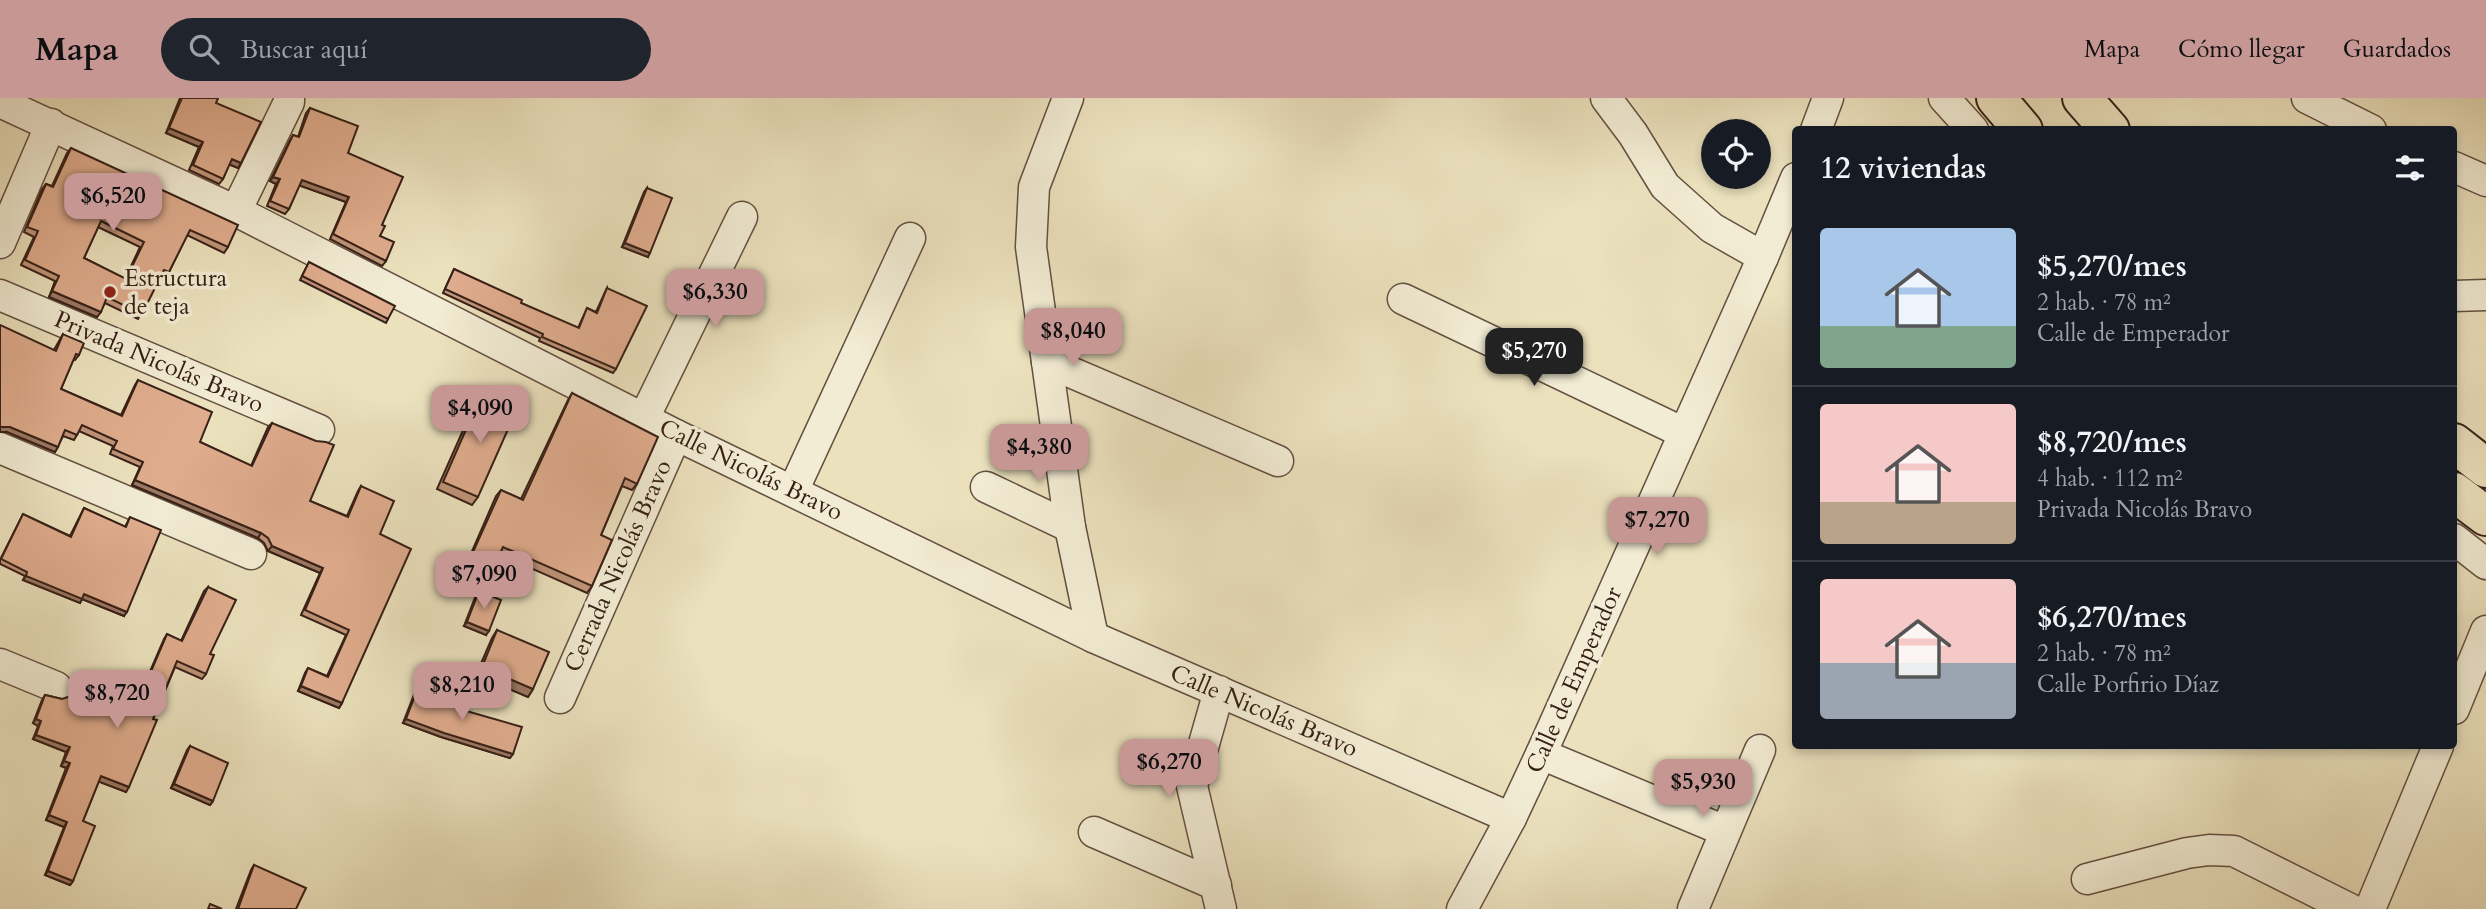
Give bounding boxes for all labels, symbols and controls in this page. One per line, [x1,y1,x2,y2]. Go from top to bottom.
search box [161,18,651,81]
text: Mapa [35,27,119,72]
icon: search [185,30,223,68]
text: Buscar aquí [241,32,368,67]
text: Mapa [2084,33,2140,66]
text: Cómo llegar [2178,33,2305,66]
text: Guardados [2343,33,2451,66]
map controls [1701,119,1771,189]
button: locate [1701,119,1771,189]
text: 12 viviendas [1820,148,1986,189]
icon: filters [2391,149,2429,187]
pin: $6,520 [56,174,170,233]
text: $6,520 [80,180,146,211]
text: $5,270/mes [2037,246,2187,287]
icon: home [1876,256,1960,340]
place label: Estructura de teja [124,262,228,323]
pin: $6,330 [658,270,772,329]
text: $6,330 [682,276,748,307]
marker: Estructura de teja [102,284,118,300]
text: 2 hab. · 78 m² [2037,287,2171,318]
street label: Privada Nicolás Bravo [49,303,269,421]
pin: $8,040 [1016,308,1130,368]
text: $8,040 [1040,315,1106,346]
text: Calle de Emperador [2037,318,2229,349]
pin: $5,270 [1477,328,1591,388]
text: $5,270 [1501,335,1567,366]
pin: $4,090 [423,386,537,445]
text: $4,090 [447,392,513,423]
street label: Calle Nicolás Bravo [653,411,849,529]
text: $8,720/mes [2037,422,2187,463]
pin: $4,380 [982,424,1096,484]
text: $4,380 [1006,431,1072,462]
icon: home [1876,432,1960,516]
street label: Cerrada Nicolás Bravo [556,454,680,677]
text: 4 hab. · 112 m² [2037,463,2183,494]
text: Privada Nicolás Bravo [2037,494,2252,525]
pin: $7,270 [1600,498,1714,557]
text: $7,270 [1624,504,1690,535]
pin: $7,090 [427,552,541,611]
text: $7,090 [451,558,517,589]
street label: Calle de Emperador [1518,581,1630,778]
text: $6,270/mes [2037,597,2187,638]
icon: home [1876,607,1960,691]
text: 2 hab. · 78 m² [2037,638,2171,669]
street label: Calle Nicolás Bravo [1165,657,1363,765]
pin: $8,210 [405,662,519,722]
text: $8,210 [429,669,495,700]
text: Calle Porfirio Díaz [2037,669,2219,700]
pin: $8,720 [60,670,174,730]
text: $8,720 [84,677,150,708]
pin: $6,270 [1112,740,1226,799]
text: $6,270 [1136,746,1202,777]
pin: $5,930 [1646,760,1760,819]
text: $5,930 [1670,766,1736,797]

